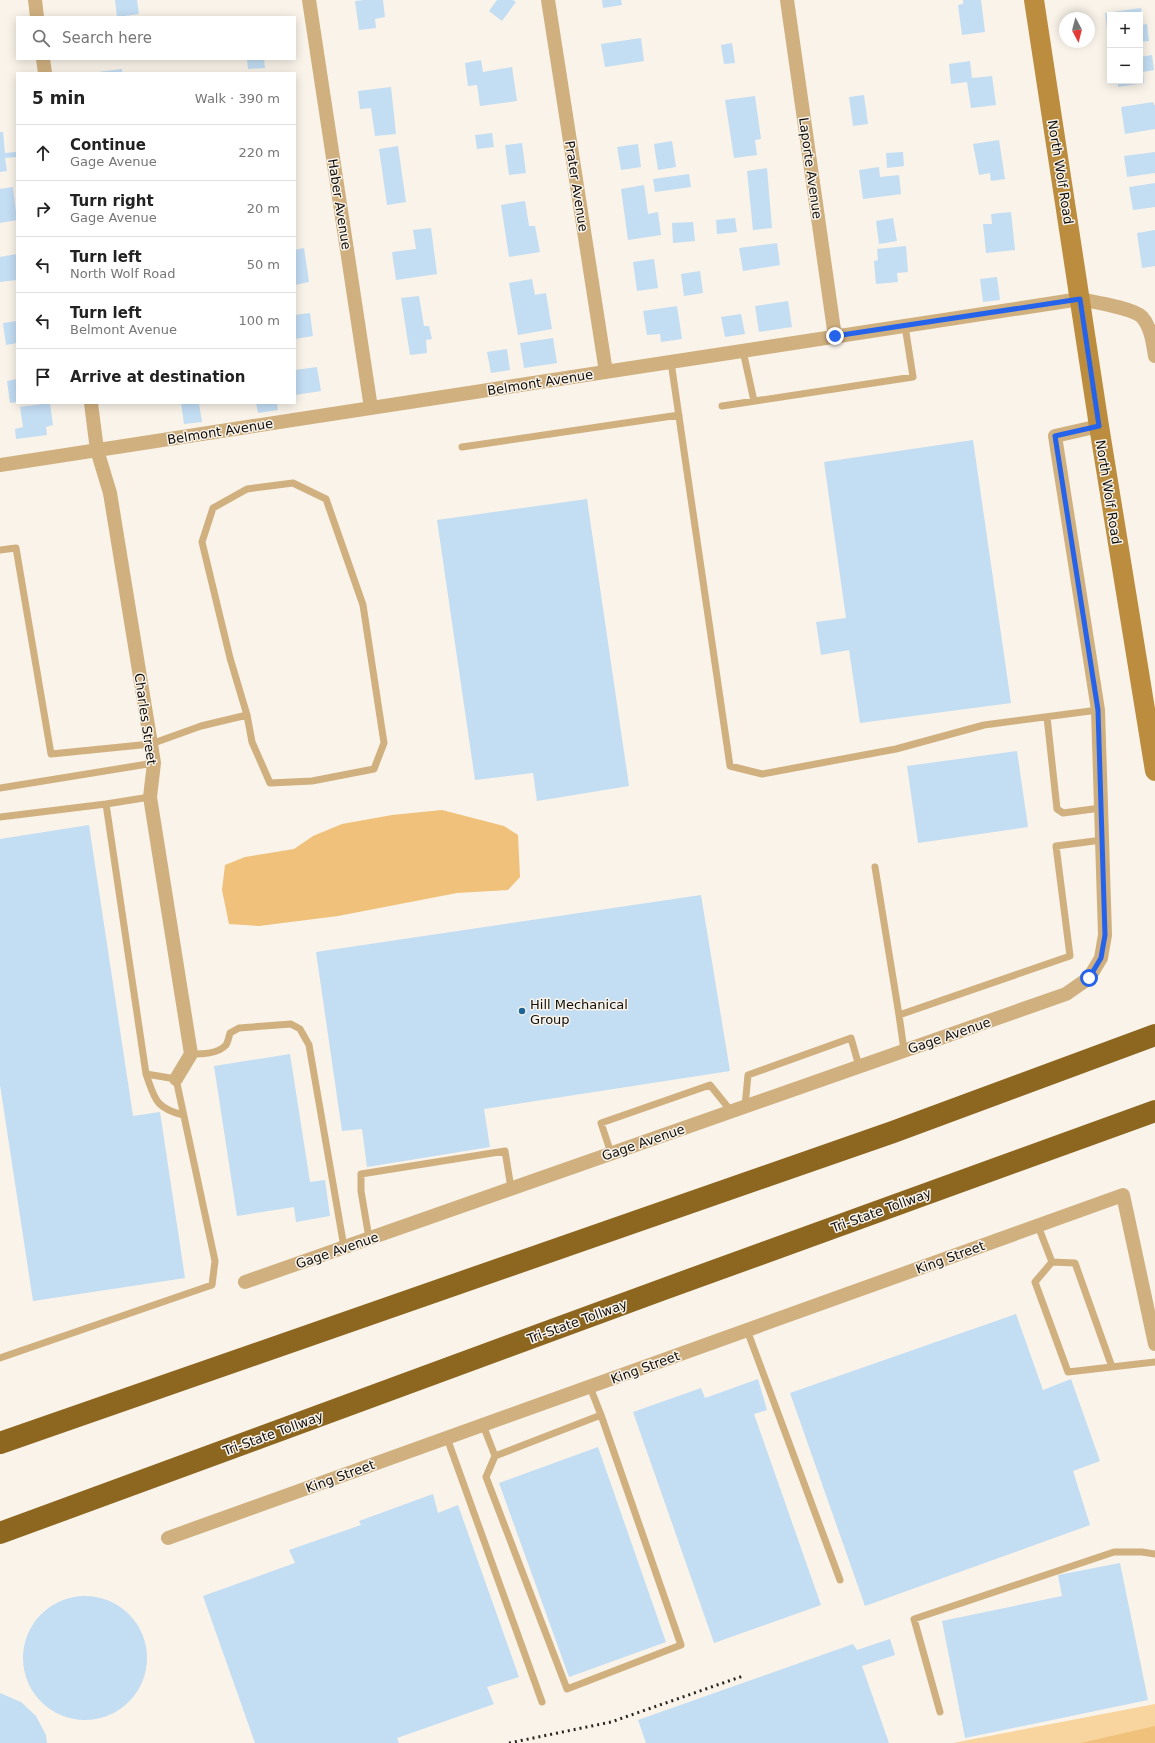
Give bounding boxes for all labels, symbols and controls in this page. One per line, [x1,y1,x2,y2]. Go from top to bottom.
north arrow [1059,12,1095,48]
map controls [1107,12,1143,84]
button: + [1107,12,1143,48]
search box [16,16,296,60]
icon: search [30,27,52,49]
text: Search here [62,29,152,47]
button: − [1107,48,1143,84]
text: 5 min [32,88,85,108]
text: Walk · 390 m [195,91,280,106]
street label: Laporte Avenue [796,116,825,220]
street label: North Wolf Road [1045,119,1076,225]
text: Continue [70,136,146,154]
street label: Prater Avenue [562,140,591,233]
icon: ahead [32,142,54,164]
text: 220 m [238,145,280,160]
text: Gage Avenue [70,154,157,169]
street label: Haber Avenue [325,158,354,251]
text: Turn right [70,192,154,210]
icon: right [32,198,54,220]
text: 20 m [247,201,280,216]
text: Gage Avenue [70,210,157,225]
text: Turn left [70,248,142,266]
icon: left [32,254,54,276]
text: 50 m [247,257,280,272]
text: North Wolf Road [70,266,175,281]
text: Turn left [70,304,142,322]
icon: left [32,310,54,332]
text: 100 m [238,313,280,328]
text: Belmont Avenue [70,322,177,337]
route end [826,327,844,345]
icon: arrive [32,366,54,388]
street label: Belmont Avenue [486,367,594,398]
text: Arrive at destination [70,368,245,386]
street label: Belmont Avenue [166,416,274,447]
street label: North Wolf Road [1093,439,1124,545]
street label: Charles Street [132,672,159,766]
route start [1080,969,1098,987]
place label: Hill Mechanical Group [530,997,628,1027]
marker: Hill Mechanical Group [517,1006,527,1016]
street label: Gage Avenue [906,1014,993,1057]
street label: Gage Avenue [600,1121,687,1164]
street label: Tri-State Tollway [828,1185,934,1236]
street label: Gage Avenue [294,1229,381,1272]
street label: King Street [914,1238,987,1277]
street label: Tri-State Tollway [524,1296,630,1347]
street label: King Street [609,1348,682,1387]
street label: Tri-State Tollway [220,1408,326,1459]
street label: King Street [304,1457,377,1496]

